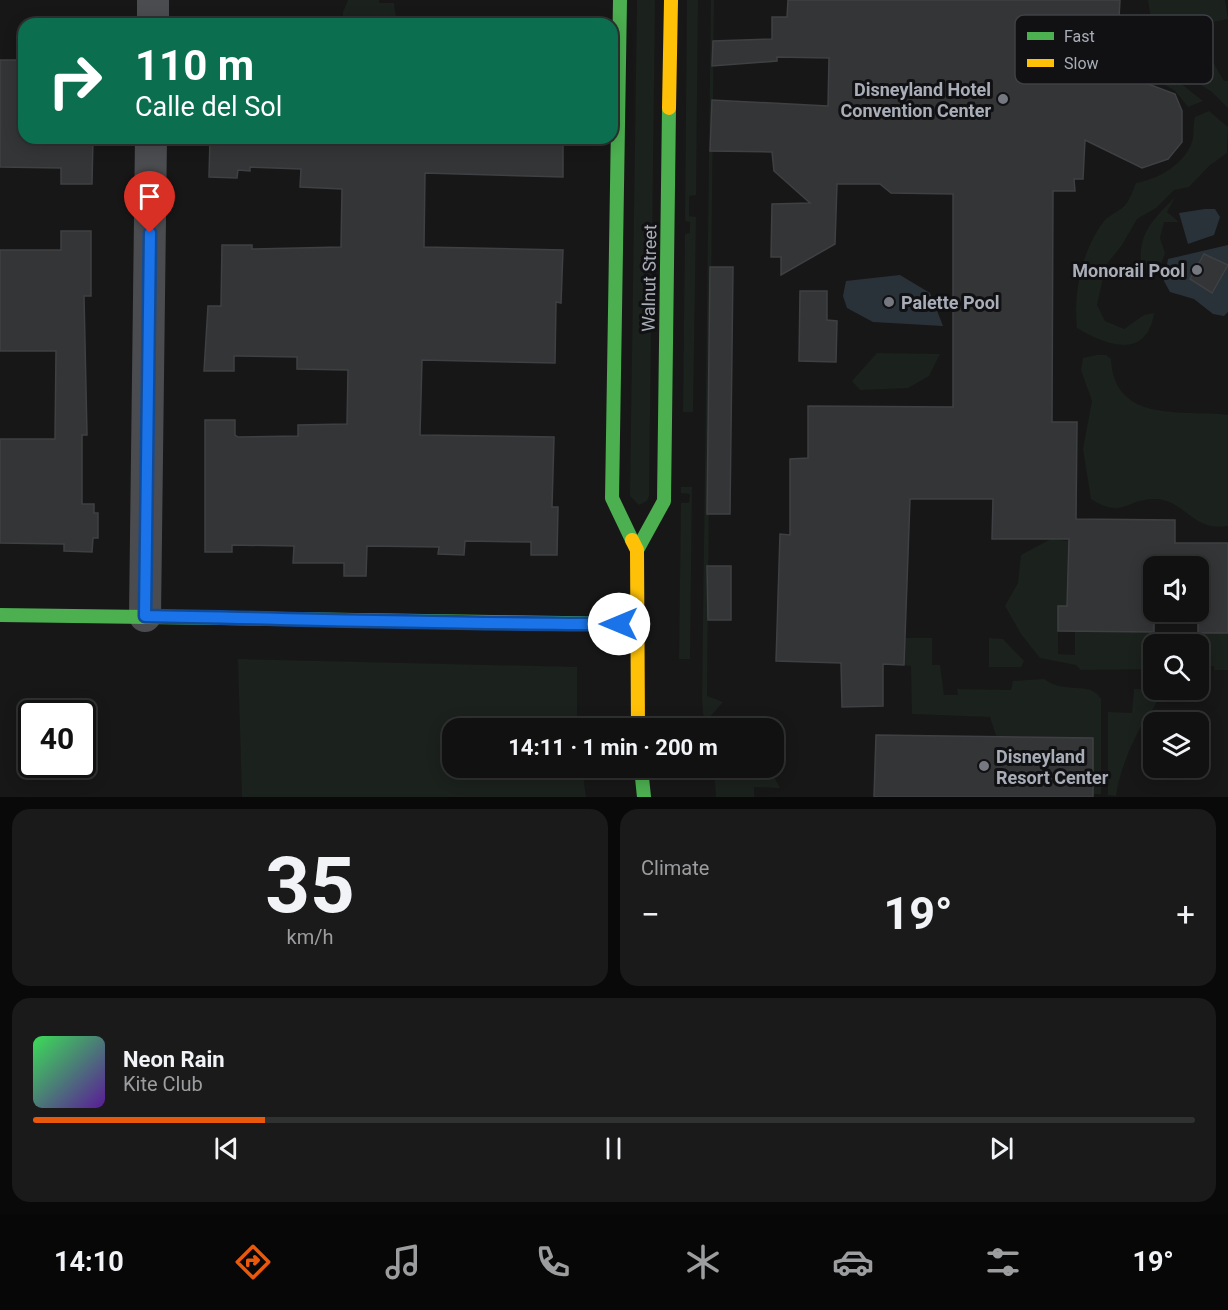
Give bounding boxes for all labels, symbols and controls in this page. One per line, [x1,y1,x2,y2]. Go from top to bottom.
legend [1015,15,1213,84]
text: Fast [1064,27,1095,46]
text: 110 m [135,41,254,90]
icon: right [36,42,114,120]
text: Slow [1064,54,1099,73]
place label: Disneyland Hotel Convention Center [841,79,991,121]
text: Calle del Sol [135,91,282,123]
marker: Disneyland Hotel Convention Center [996,92,1010,106]
pin [124,171,175,233]
icon: arrive [133,180,166,213]
street label: Walnut Street [638,224,660,332]
place label: Monorail Pool [1072,260,1185,281]
marker: Monorail Pool [1190,263,1204,277]
place label: Palette Pool [901,292,1000,313]
marker: Palette Pool [882,295,896,309]
map controls [1143,556,1209,778]
button: sound [1143,556,1209,622]
position arrow [587,592,651,656]
button: search [1143,634,1209,700]
speed limit sign: 40 [18,700,96,778]
button: layers [1143,712,1209,778]
text: 14:11 · 1 min · 200 m [508,735,718,760]
place label: Disneyland Resort Center [996,746,1109,788]
marker: Disneyland Resort Center [977,759,991,773]
text: 35 [265,840,355,931]
text: Climate [641,856,709,880]
text: 19° [883,887,953,940]
text: − [641,895,660,934]
text: + [1176,895,1195,934]
text: km/h [287,925,333,949]
text: Neon Rain [123,1047,225,1072]
text: Kite Club [123,1072,203,1096]
icon: previous [210,1132,243,1165]
icon: pause [597,1132,630,1165]
icon: next [985,1132,1018,1165]
icon: directions [232,1241,274,1283]
icon: music [382,1241,424,1283]
icon: phone [532,1241,574,1283]
icon: climate [682,1241,724,1283]
icon: car [832,1241,874,1283]
icon: filters [982,1241,1024,1283]
text: 14:10 [54,1246,124,1278]
text: 19° [1132,1246,1174,1278]

